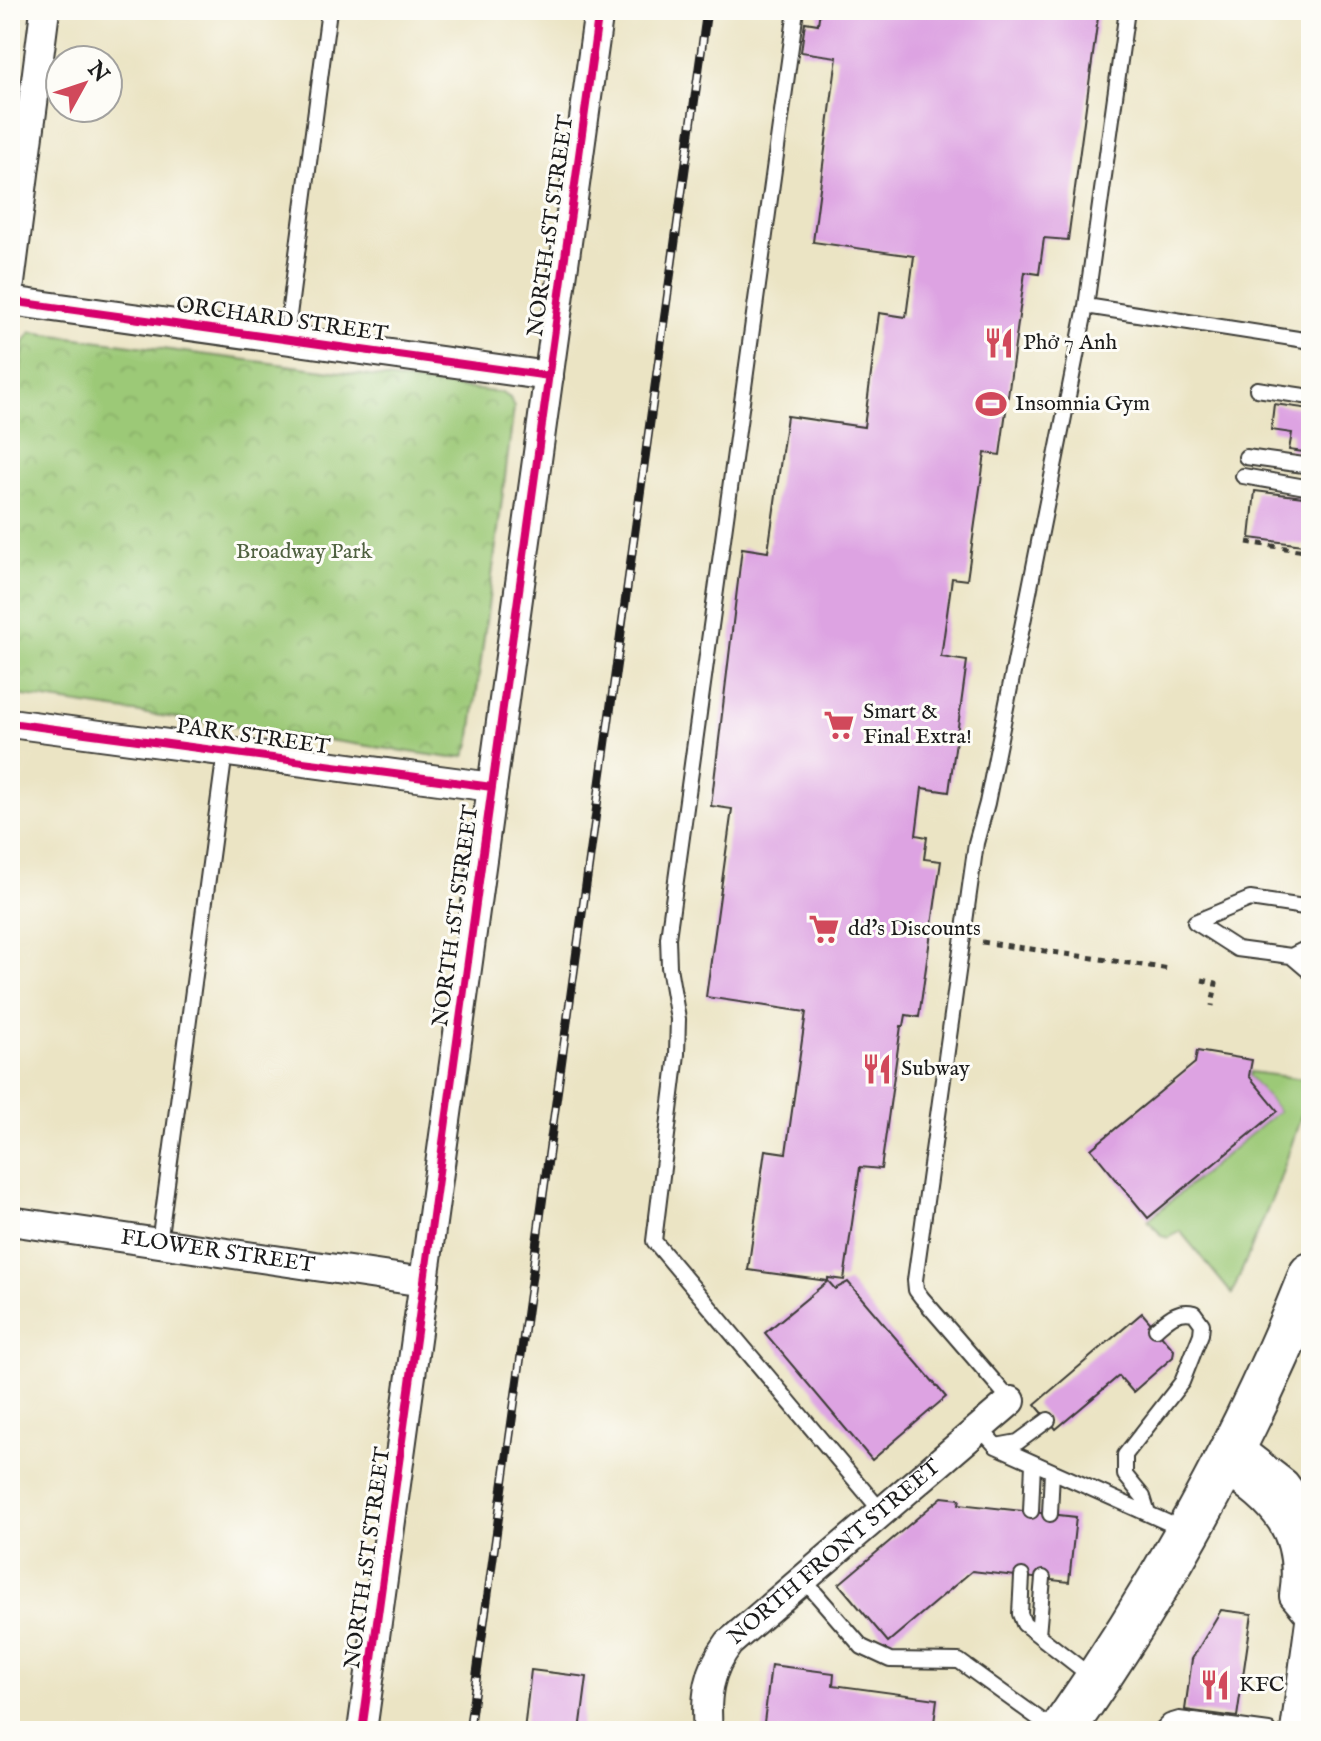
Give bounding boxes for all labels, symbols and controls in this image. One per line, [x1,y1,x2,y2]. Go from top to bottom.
north arrow [44,44,124,124]
text: N [80,55,115,89]
street label: NORTH 1ST STREET [522,113,580,339]
street label: ORCHARD STREET [174,291,390,349]
restaurant icon: Phở 7 Anh [982,326,1016,360]
place label: Phở 7 Anh [1023,329,1118,357]
sports icon: Insomnia Gym [974,387,1008,421]
place label: Insomnia Gym [1015,390,1150,418]
park label: Broadway Park [236,538,373,566]
place label: Smart & Final Extra! [863,698,972,751]
supermarket icon: Smart & Final Extra! [822,708,856,742]
street label: PARK STREET [174,712,332,762]
street label: NORTH 1ST STREET [427,803,485,1029]
supermarket icon: dd's Discounts [807,912,841,946]
place label: dd's Discounts [848,915,981,943]
restaurant icon: Subway [860,1052,894,1086]
place label: Subway [901,1055,970,1083]
street label: FLOWER STREET [119,1223,317,1280]
street label: NORTH 1ST STREET [339,1445,397,1671]
street label: NORTH FRONT STREET [722,1453,947,1651]
restaurant icon: KFC [1198,1668,1232,1702]
place label: KFC [1239,1671,1285,1699]

